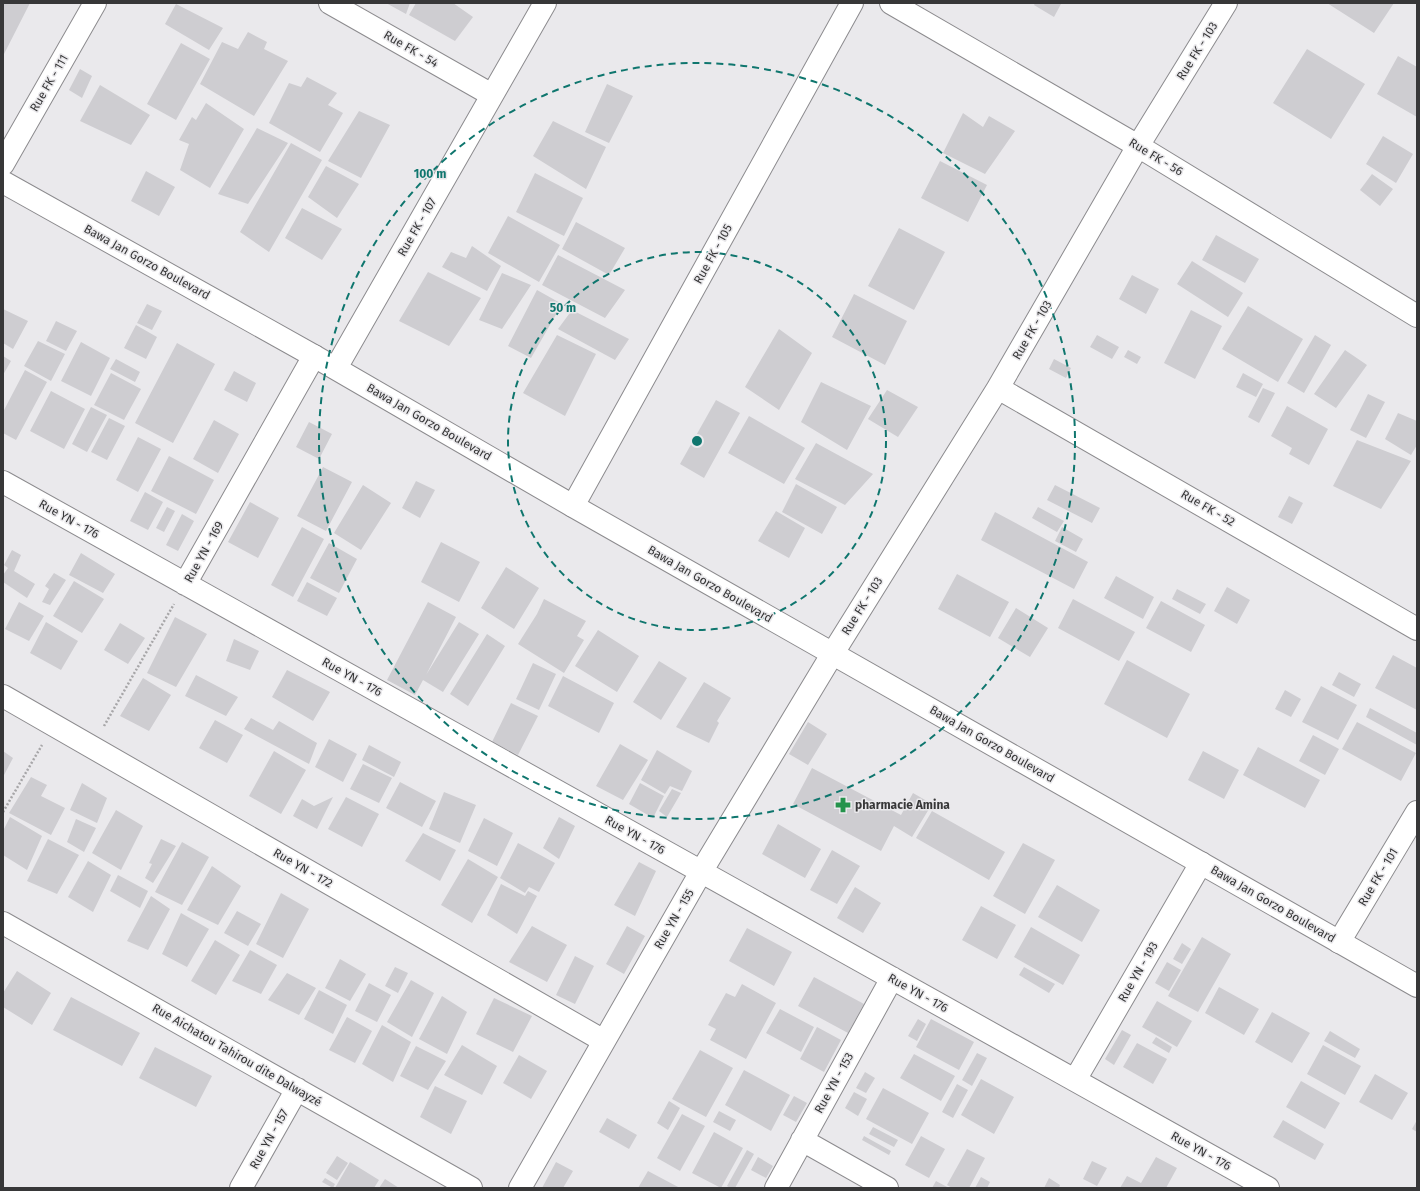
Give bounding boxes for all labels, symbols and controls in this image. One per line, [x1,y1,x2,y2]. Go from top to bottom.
street label: Rue FK - 103 [1174,19,1220,83]
street label: Rue FK - 54 [381,28,441,70]
street label: Rue FK - 111 [27,52,71,114]
street label: Rue FK - 56 [1126,135,1186,179]
text: 100 m [414,167,446,181]
street label: Rue FK - 107 [395,195,439,259]
street label: Bawa Jan Gorzo Boulevard [82,222,212,302]
street label: Rue FK - 105 [691,222,735,286]
street label: Rue FK - 103 [1009,298,1055,362]
text: 50 m [550,301,576,315]
street label: Bawa Jan Gorzo Boulevard [364,381,494,463]
centre of rings [690,434,704,448]
street label: Rue FK - 52 [1179,487,1237,529]
street label: Rue YN - 176 [36,497,102,541]
street label: Rue YN - 169 [181,519,227,585]
street label: Bawa Jan Gorzo Boulevard [645,543,775,625]
street label: Rue FK - 103 [839,574,885,638]
street label: Rue YN - 176 [319,655,385,699]
street label: Bawa Jan Gorzo Boulevard [927,703,1057,785]
pharmacy icon: pharmacie Amina [834,796,852,814]
place label: pharmacie Amina [855,798,950,812]
street label: Rue YN - 176 [602,813,668,857]
street label: Rue YN - 172 [271,845,335,891]
street label: Rue FK - 101 [1355,846,1401,908]
street label: Bawa Jan Gorzo Boulevard [1208,863,1338,945]
street label: Rue YN - 155 [651,886,697,952]
street label: Rue YN - 193 [1115,939,1161,1005]
street label: Rue YN - 176 [885,971,951,1015]
street label: Rue Aichatou Tahirou dite Dalwayzé [150,1001,324,1109]
street label: Rue YN - 153 [812,1050,856,1116]
street label: Rue YN - 157 [247,1107,291,1171]
street label: Rue YN - 176 [1168,1129,1234,1173]

